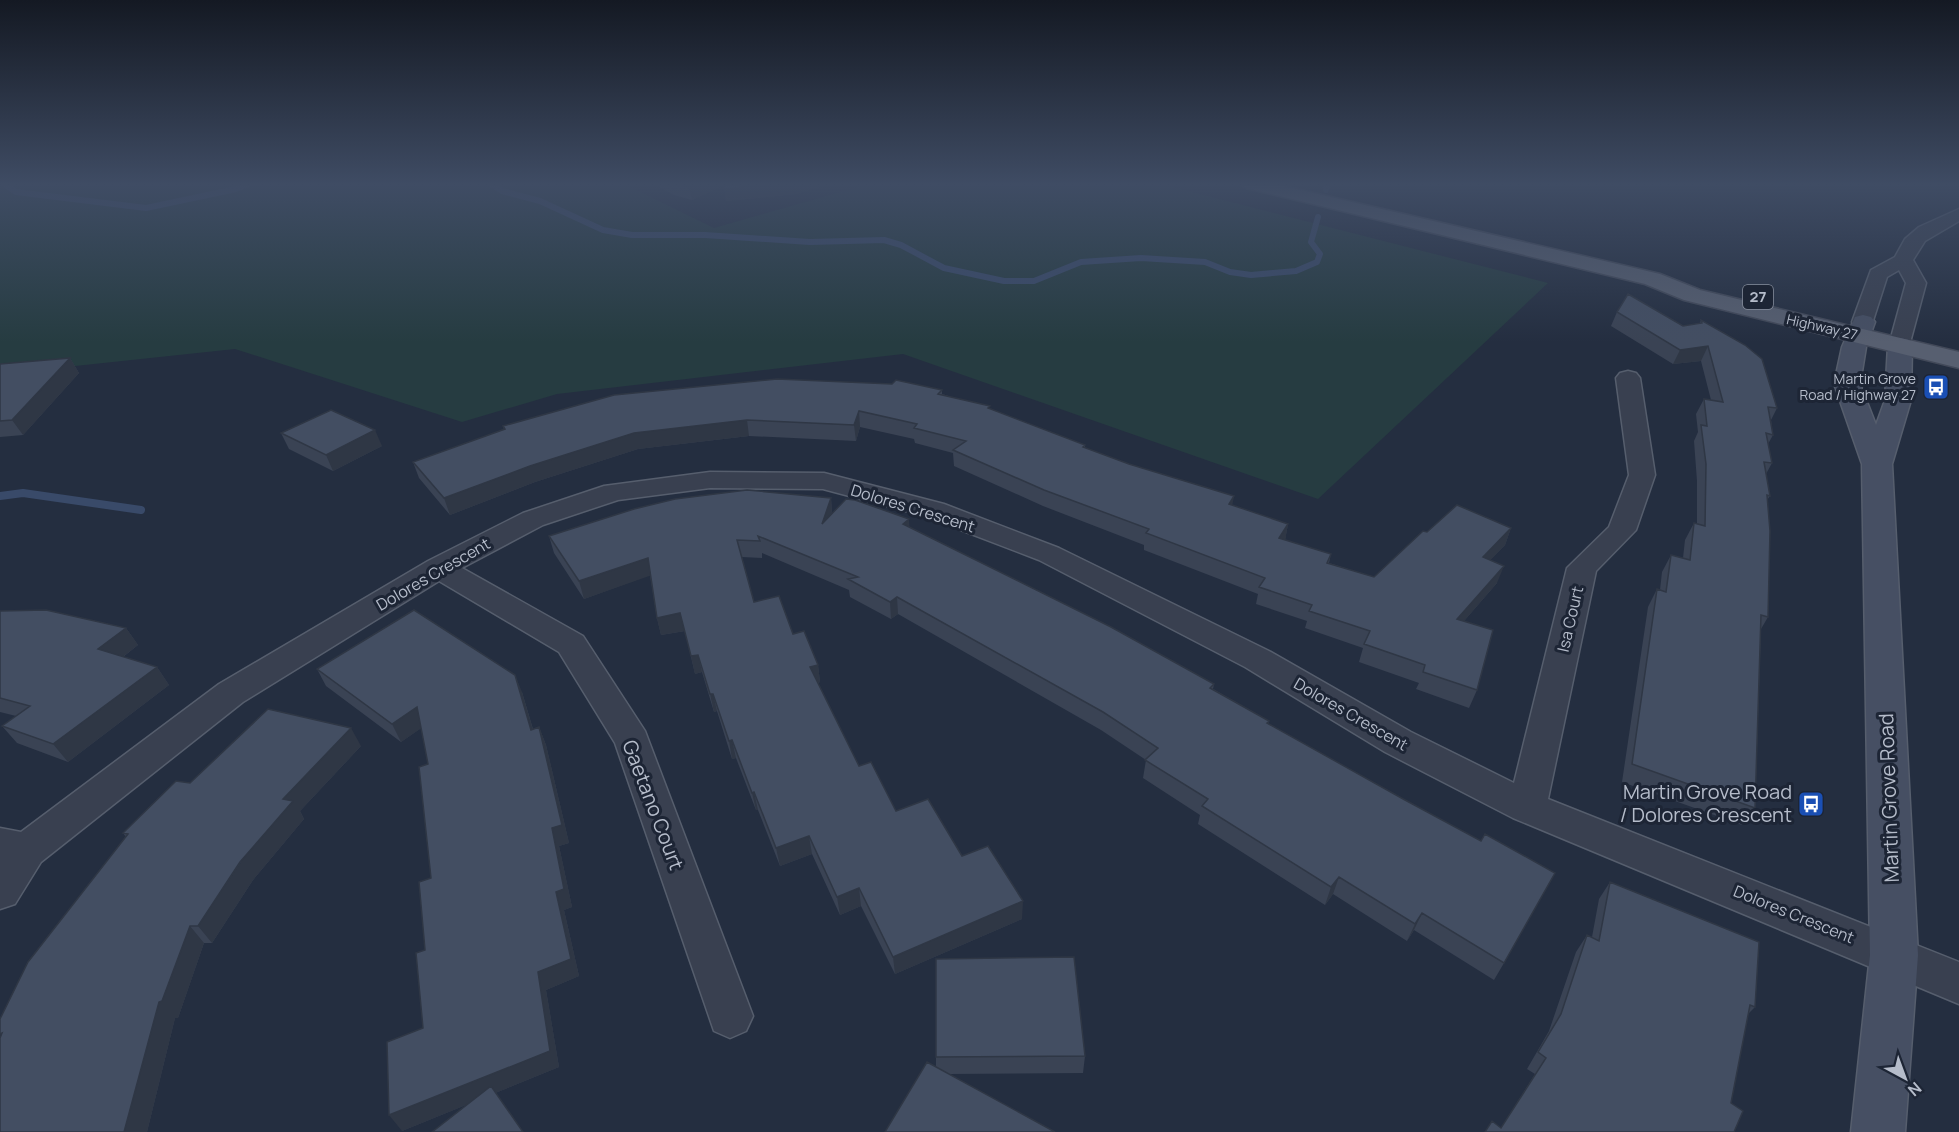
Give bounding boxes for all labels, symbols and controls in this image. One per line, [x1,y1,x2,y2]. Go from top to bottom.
road number: 27 [1743,285,1773,309]
street label: Highway 27 [1785,309,1859,344]
place label: Martin Grove Road / Highway 27 [1799,369,1916,404]
bus stop icon: Martin Grove Road / Highway 27 [1921,372,1951,402]
street label: Dolores Crescent [848,479,978,537]
street label: Dolores Crescent [372,532,494,616]
street label: Isa Court [1552,584,1588,654]
street label: Dolores Crescent [1290,672,1412,756]
street label: Martin Grove Road [1872,713,1905,883]
street label: Gaetano Court [616,736,691,874]
place label: Martin Grove Road / Dolores Crescent [1620,778,1792,828]
bus stop icon: Martin Grove Road / Dolores Crescent [1796,789,1826,819]
street label: Dolores Crescent [1730,880,1858,948]
north arrow [1875,1048,1935,1108]
text: N [1903,1077,1926,1101]

